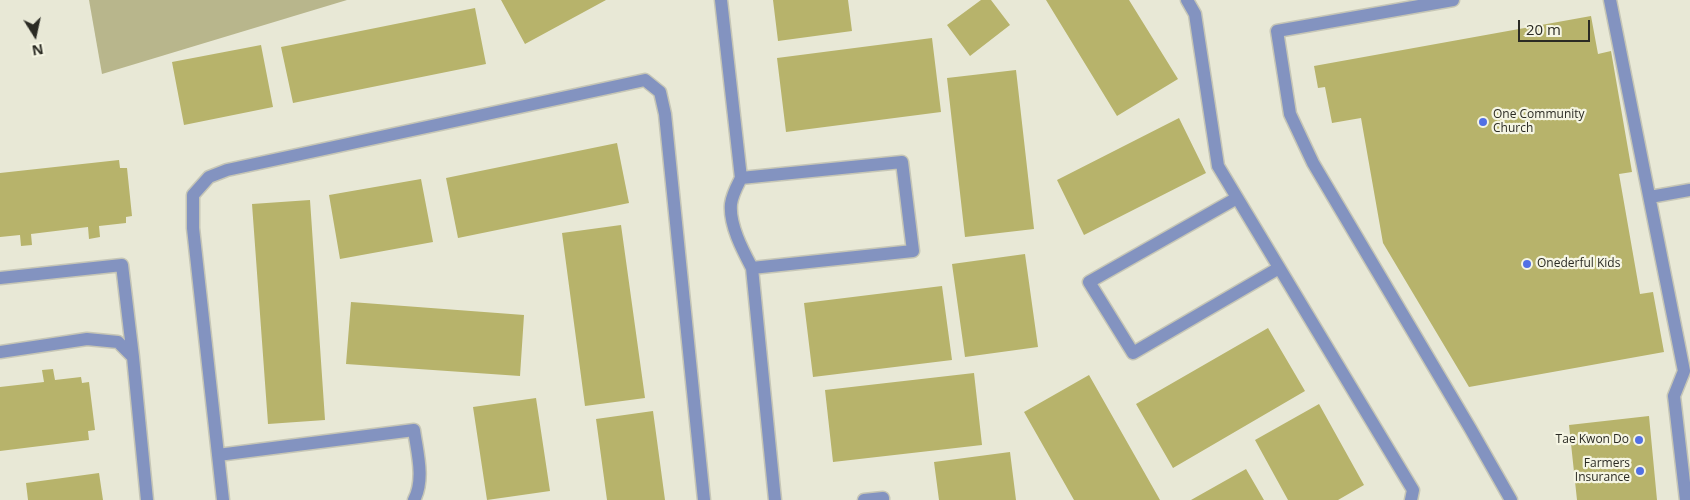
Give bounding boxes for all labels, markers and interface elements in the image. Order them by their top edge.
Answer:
north arrow [10,10,60,60]
scale bar [1520,10,1592,42]
text: 20 m [1526,19,1561,39]
text: N [30,40,45,61]
place label: One Community Church [1493,108,1585,136]
marker: One Community Church [1477,116,1489,128]
place label: Onederful Kids [1537,257,1620,271]
marker: Onederful Kids [1521,258,1533,270]
place label: Tae Kwon Do [1556,433,1629,447]
marker: Tae Kwon Do [1633,434,1645,446]
place label: Farmers Insurance [1575,457,1630,485]
marker: Farmers Insurance [1634,465,1646,477]

